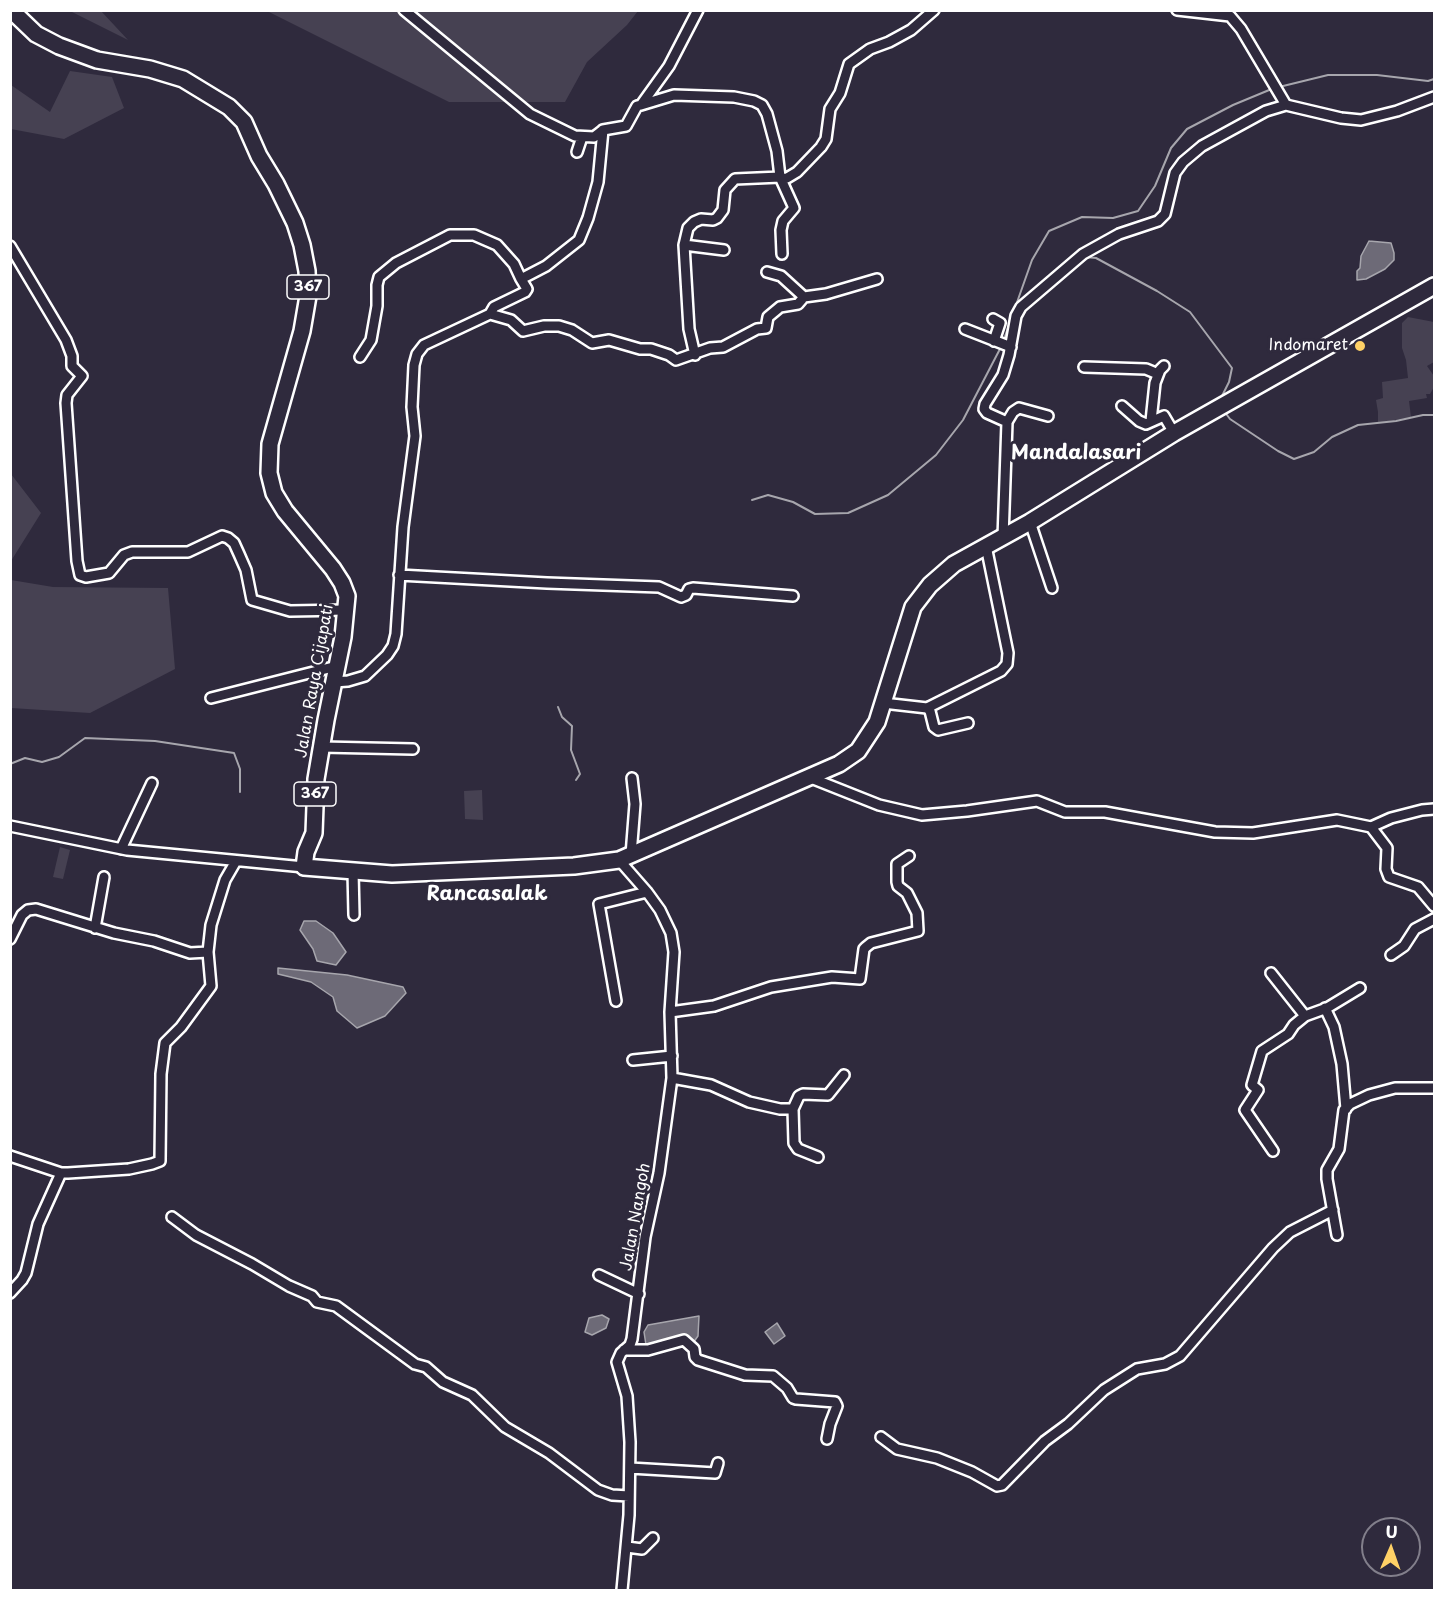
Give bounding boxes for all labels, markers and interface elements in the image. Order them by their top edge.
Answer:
road number: 367 [287,275,329,299]
place label: Indomaret [1268,336,1348,356]
marker: Indomaret [1353,339,1367,353]
district label: Mandalasari [1011,441,1141,465]
street label: Jalan Raya Cijapati [292,603,338,759]
road number: 367 [294,782,336,806]
district label: Rancasalak [426,882,548,906]
street label: Jalan Nangoh [617,1162,655,1272]
north arrow [1361,1517,1421,1577]
text: U [1385,1519,1398,1543]

